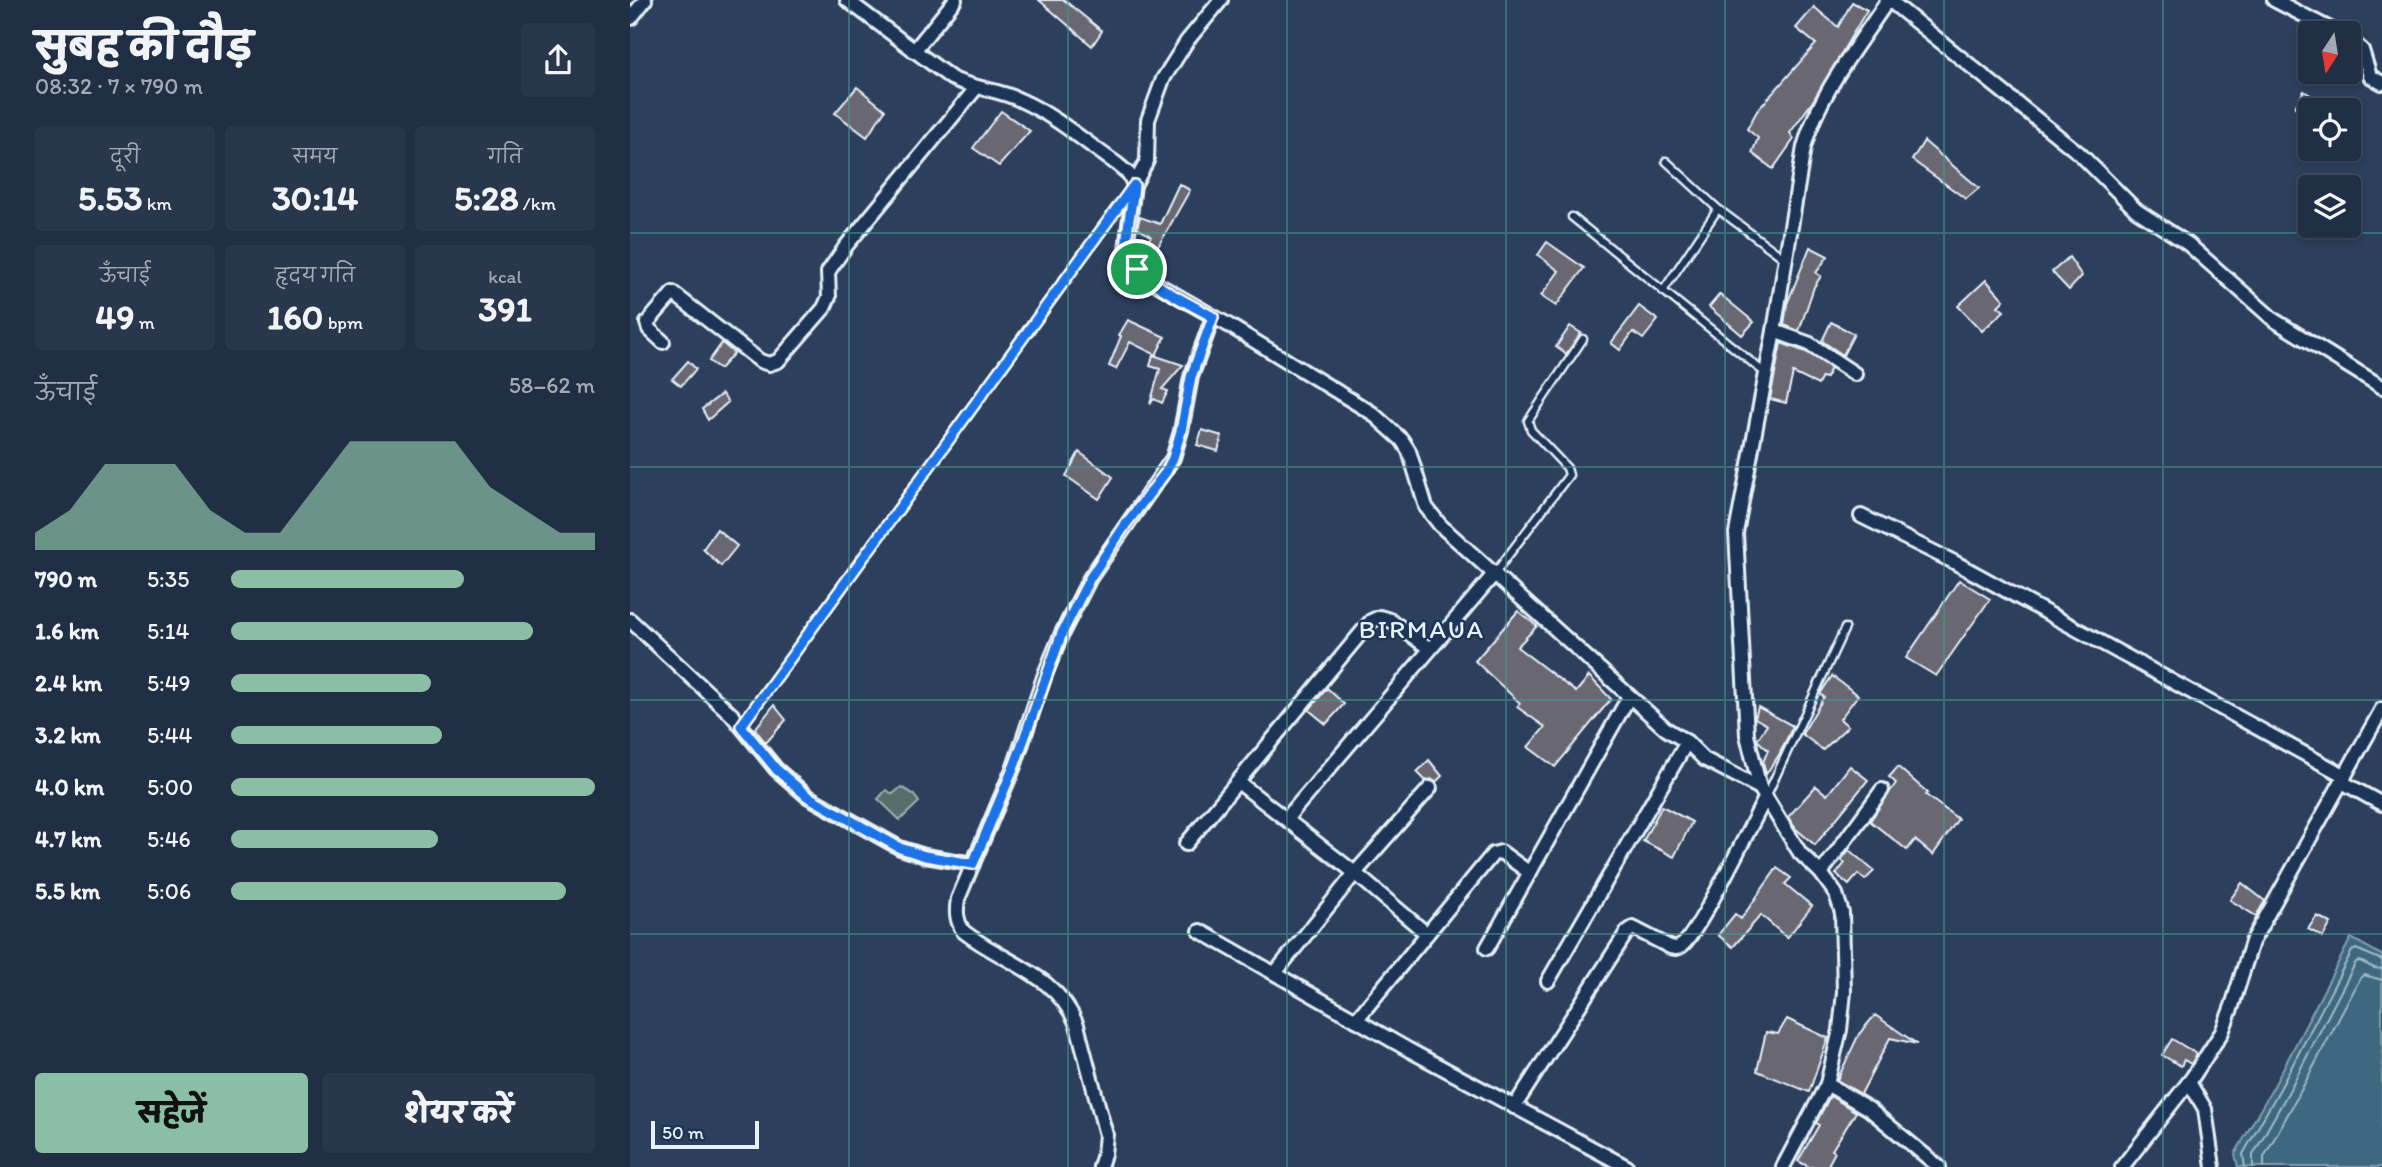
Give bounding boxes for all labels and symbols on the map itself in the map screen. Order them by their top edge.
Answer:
north arrow [2298,21,2361,84]
pin [1107,239,1167,299]
district label: BIRMAUA [1359,613,1485,645]
scale bar [651,1118,760,1150]

